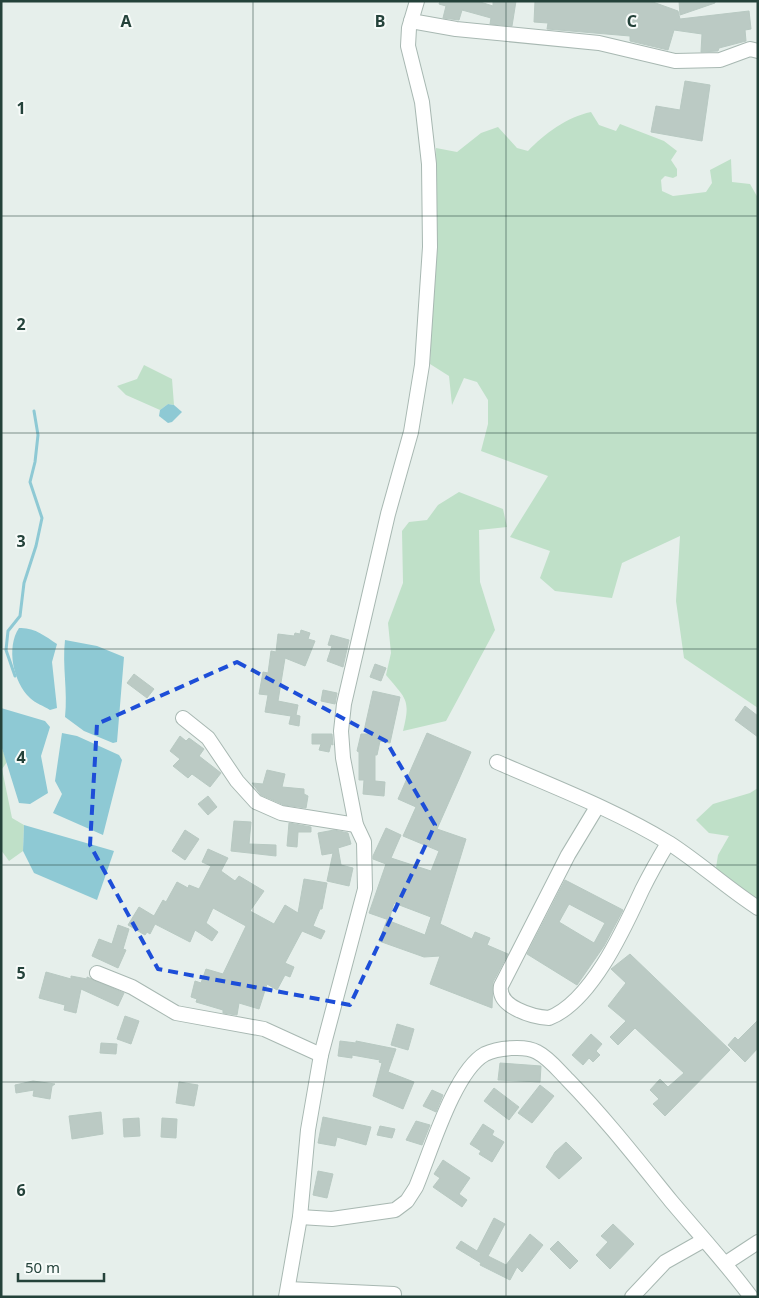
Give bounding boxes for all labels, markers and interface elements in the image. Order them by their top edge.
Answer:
text: A [120,10,132,32]
text: B [375,10,385,32]
text: C [627,10,637,32]
text: 1 [16,97,26,119]
text: 2 [16,313,26,335]
text: 3 [16,530,26,552]
text: 4 [16,746,26,768]
text: 5 [16,962,26,984]
text: 6 [16,1179,26,1201]
scale bar [18,1250,104,1282]
text: 50 m [25,1257,60,1277]

